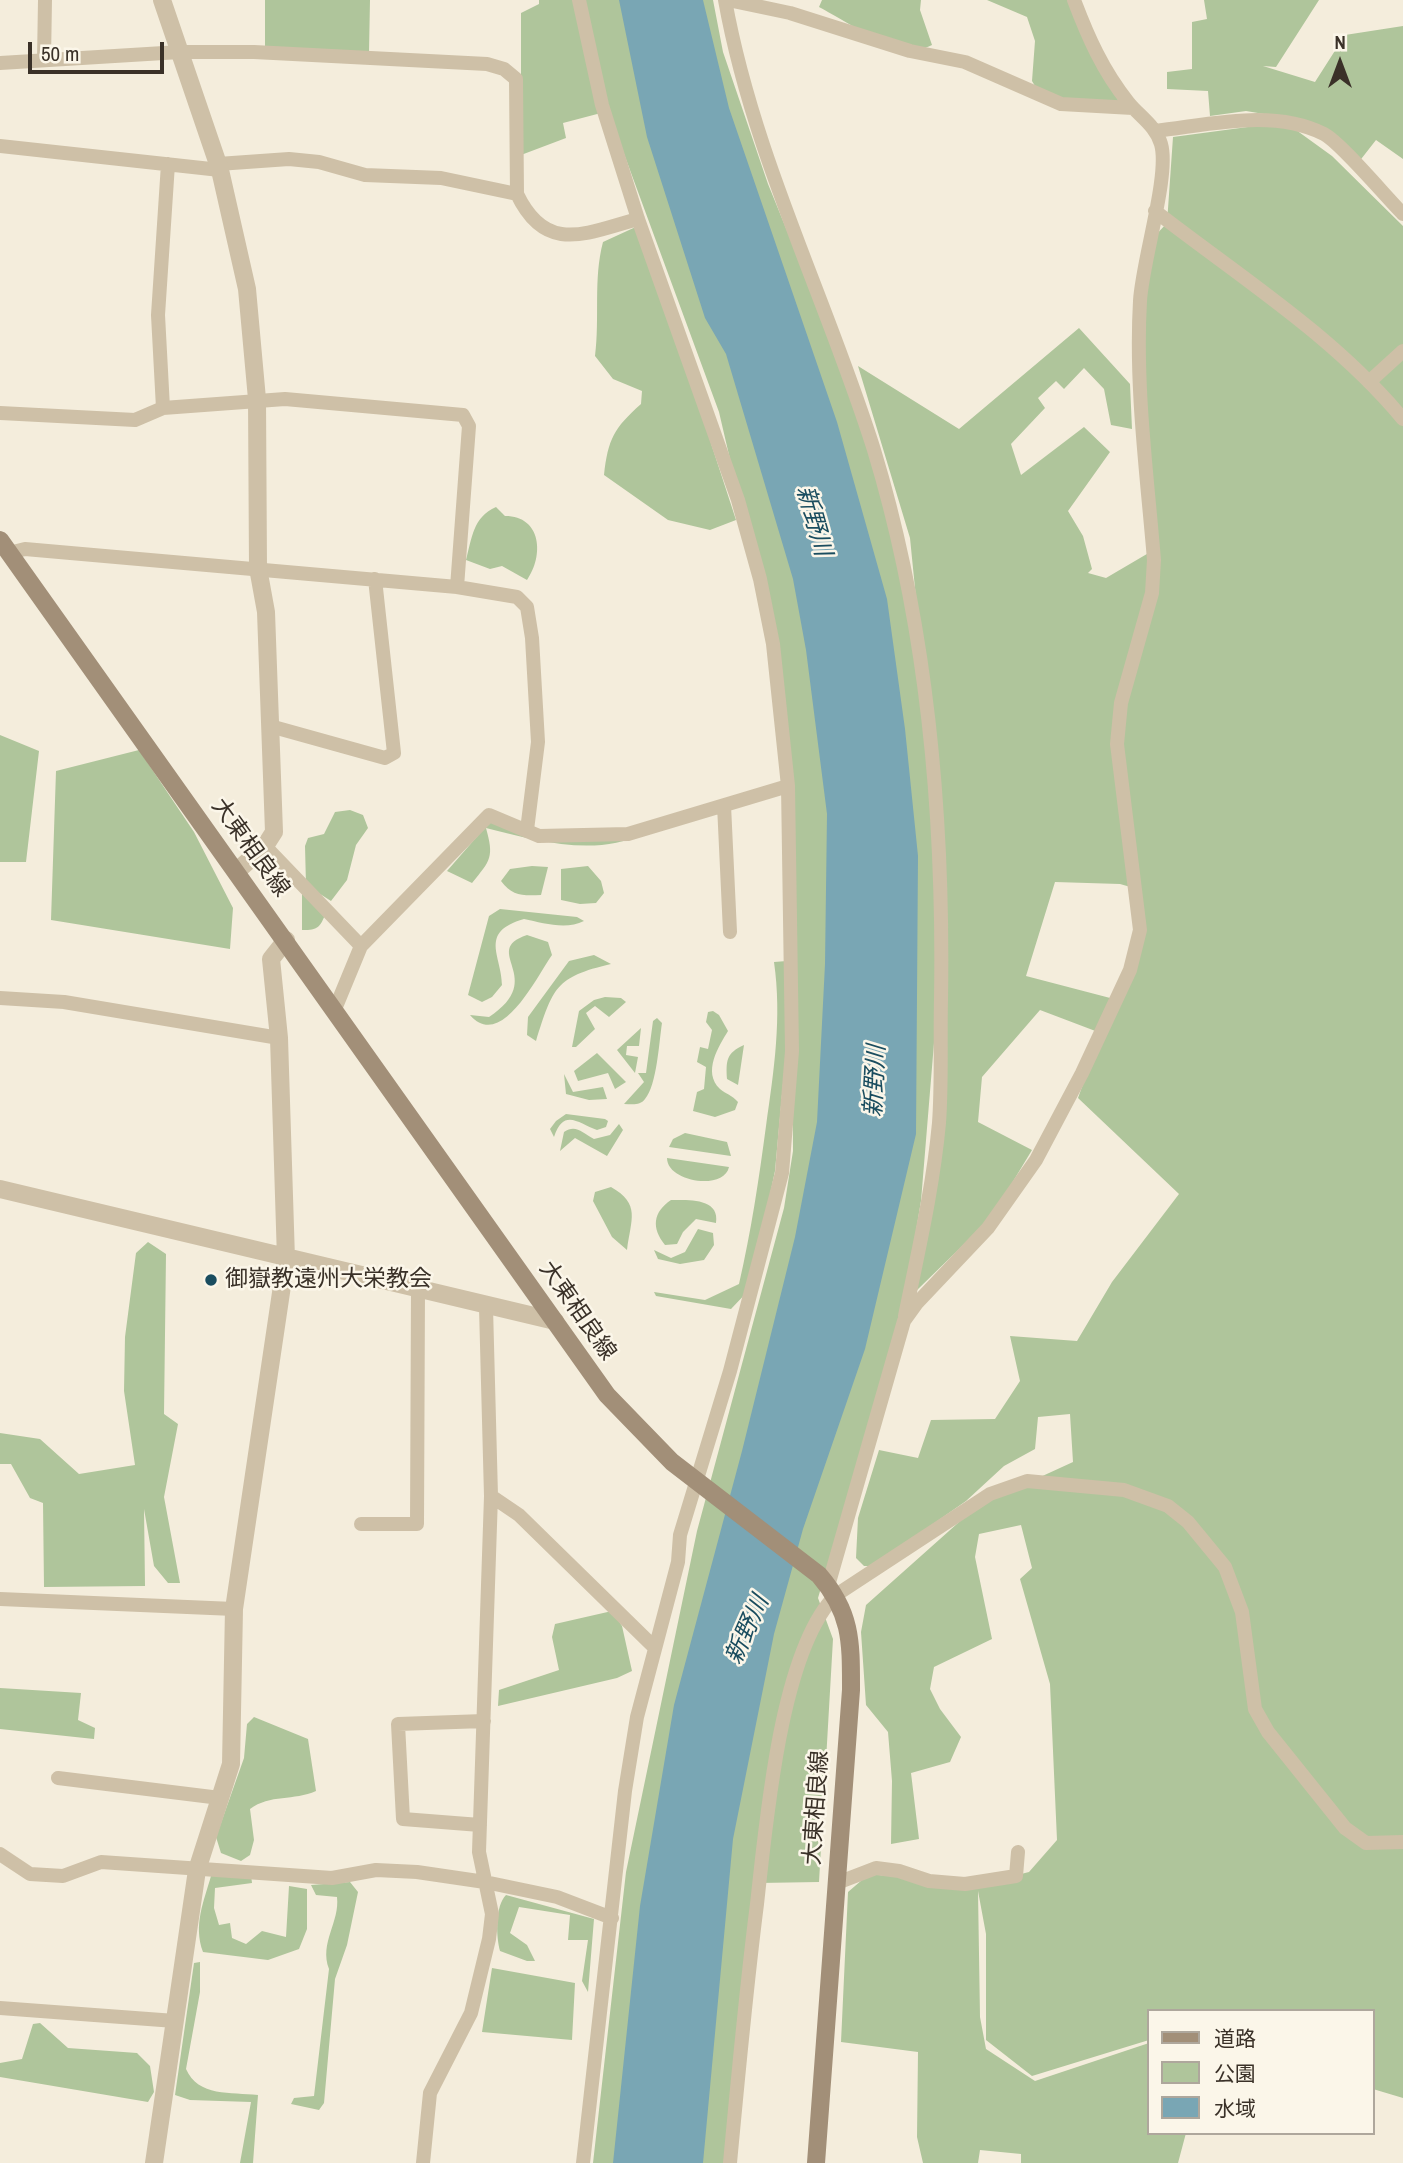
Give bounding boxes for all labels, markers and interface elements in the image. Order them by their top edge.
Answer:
scale bar [32,28,168,72]
north arrow [1305,28,1375,98]
text: N [1334,29,1346,55]
text: 50 m [41,39,79,68]
water label: 新野川 [789,482,837,560]
street label: 大東相良線 [205,793,295,903]
water label: 新野川 [860,1044,892,1118]
street label: 大東相良線 [533,1256,621,1366]
place label: 御嶽教遠州大栄教会 [225,1266,432,1294]
marker: 御嶽教遠州大栄教会 [203,1272,219,1288]
water label: 新野川 [720,1591,776,1669]
street label: 大東相良線 [799,1750,835,1866]
legend [1148,2009,1375,2135]
text: 道路 [1214,2024,1256,2053]
text: 公園 [1214,2059,1256,2088]
text: 水域 [1214,2094,1256,2123]

